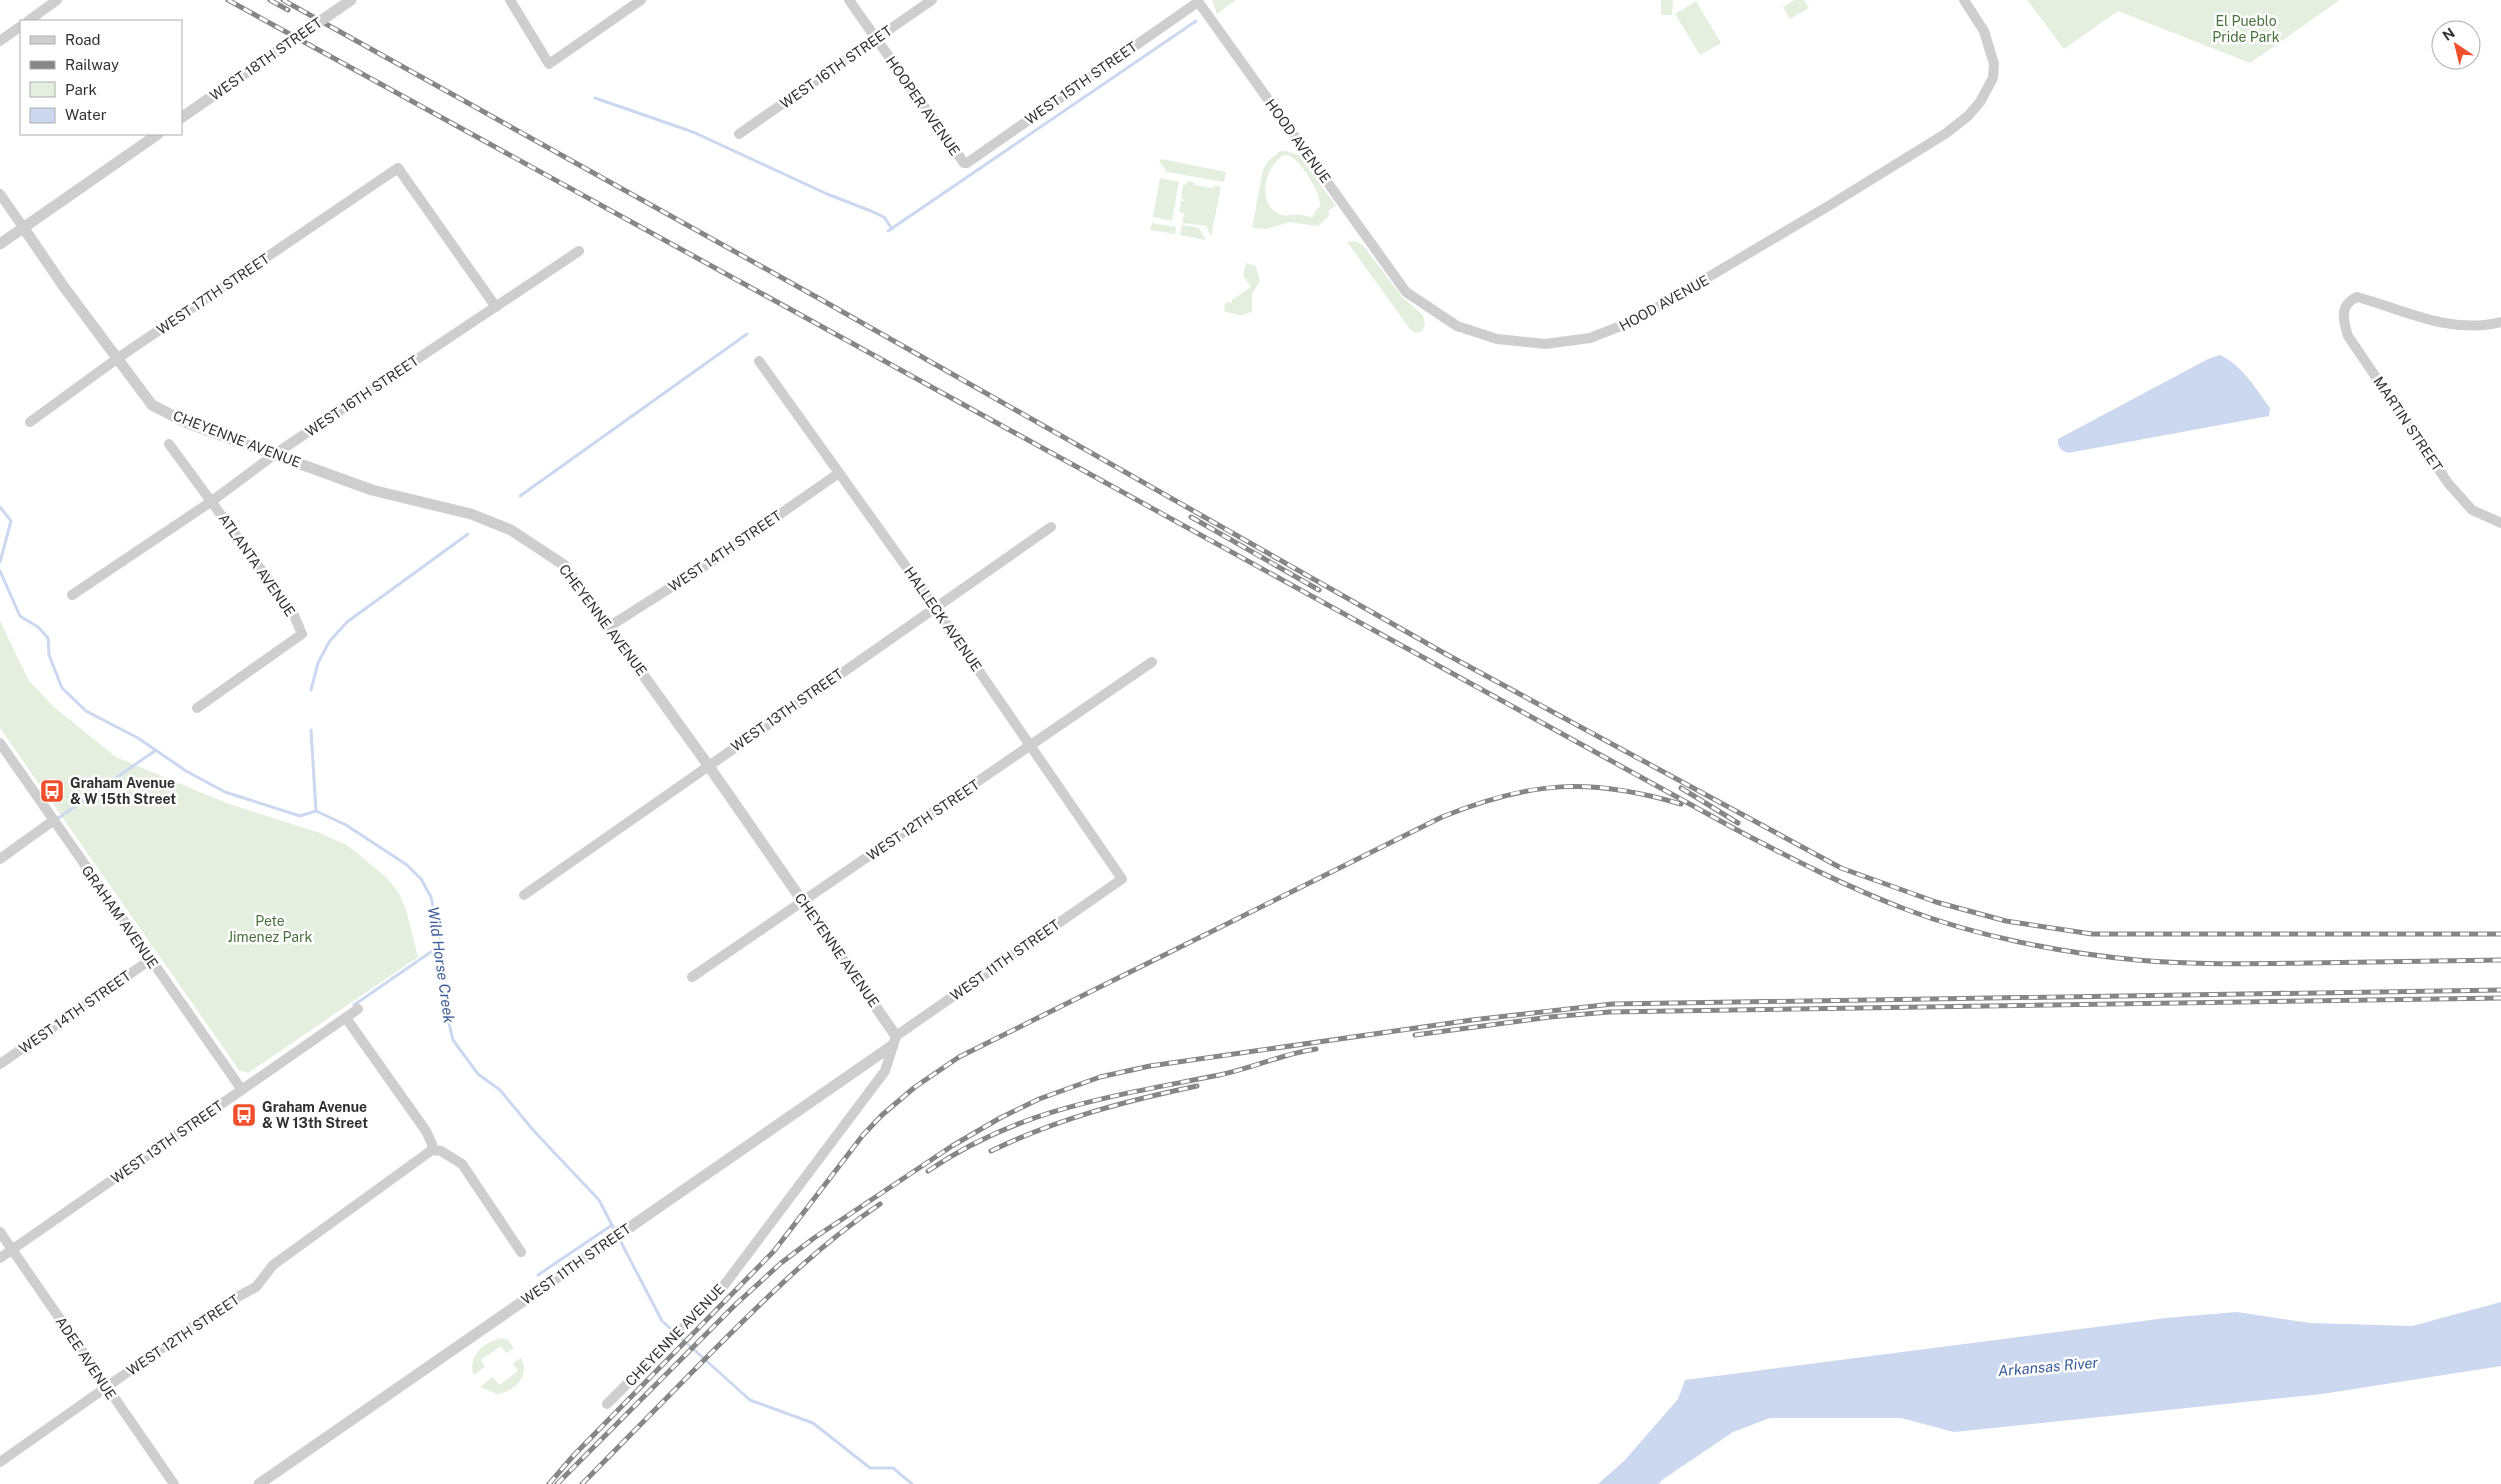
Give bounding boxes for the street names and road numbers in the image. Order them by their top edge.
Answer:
street label: WEST 18TH STREET [207,14,325,104]
street label: WEST 16TH STREET [777,22,895,112]
street label: WEST 15TH STREET [1022,38,1140,128]
street label: HOOPER AVENUE [883,53,963,159]
street label: HOOD AVENUE [1262,96,1334,186]
street label: WEST 17TH STREET [154,250,272,338]
street label: HOOD AVENUE [1616,272,1712,334]
street label: WEST 16TH STREET [302,352,422,440]
street label: MARTIN STREET [2370,374,2446,474]
street label: CHEYENNE AVENUE [171,407,303,471]
street label: WEST 14TH STREET [666,507,784,595]
street label: ATLANTA AVENUE [216,511,298,619]
street label: CHEYENNE AVENUE [556,561,650,679]
street label: HALLECK AVENUE [901,564,985,674]
street label: WEST 13TH STREET [728,665,846,755]
street label: WEST 12TH STREET [864,776,982,864]
street label: GRAHAM AVENUE [79,863,161,971]
street label: CHEYENNE AVENUE [792,890,882,1010]
street label: WEST 11TH STREET [947,916,1063,1004]
street label: WEST 14TH STREET [16,967,134,1057]
street label: WEST 13TH STREET [108,1097,226,1187]
street label: WEST 11TH STREET [518,1220,634,1308]
street label: CHEYENNE AVENUE [622,1281,728,1389]
street label: WEST 12TH STREET [124,1291,242,1379]
street label: ADEE AVENUE [53,1314,119,1402]

